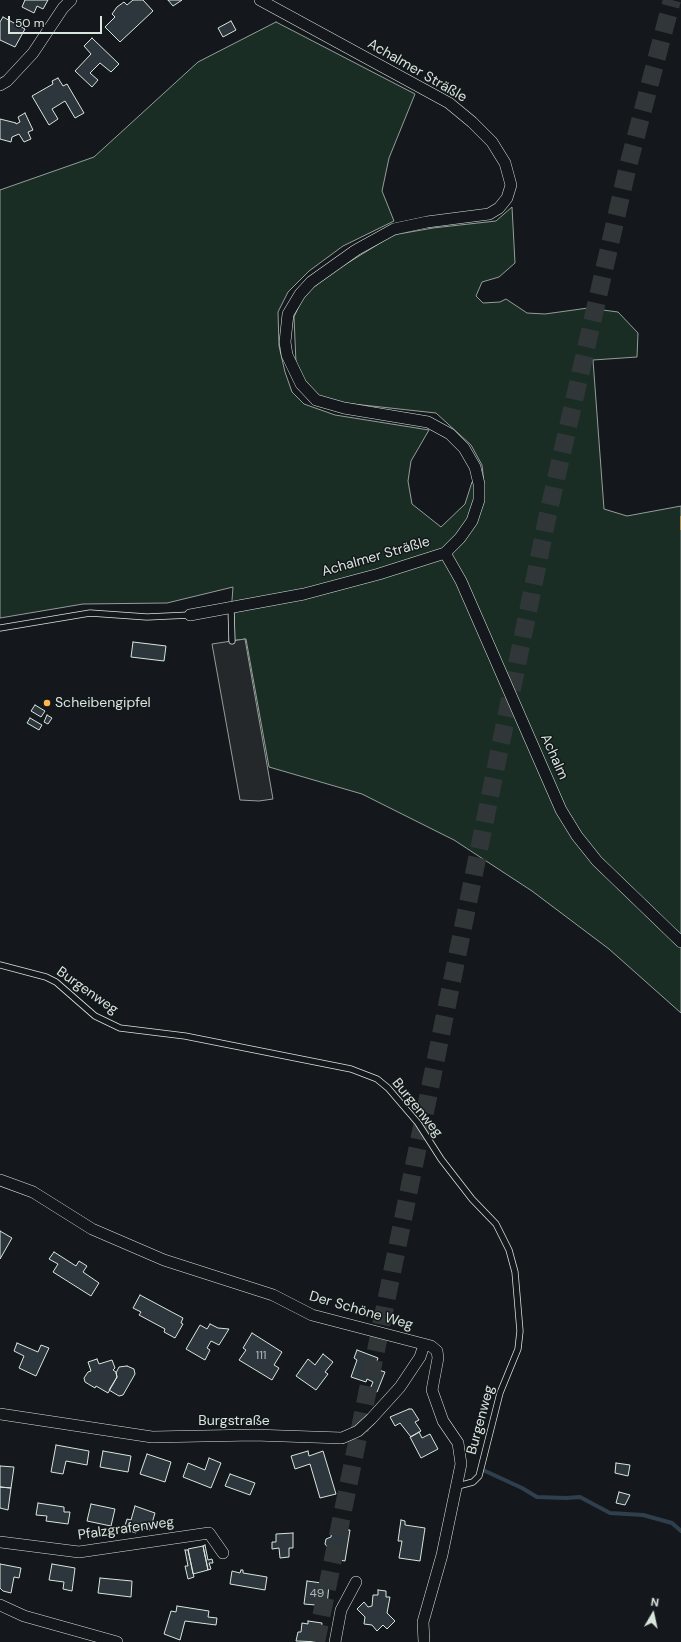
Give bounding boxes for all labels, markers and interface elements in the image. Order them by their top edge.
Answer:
scale bar [10,8,104,34]
text: 50 m [15,15,44,31]
street label: Achalmer Sträßle [364,36,470,106]
street label: Achalmer Sträßle [320,534,432,580]
place label: Scheibengipfel [55,695,151,711]
marker: Scheibengipfel [42,698,52,708]
street label: Achalm [537,732,571,782]
street label: Burgenweg [53,964,121,1018]
street label: Burgenweg [388,1075,446,1141]
street label: Der Schöne Weg [307,1288,415,1334]
house number: 111 [255,1349,267,1363]
street label: Burgenweg [464,1383,498,1457]
street label: Burgstraße [198,1413,270,1429]
street label: Pfalzgrafenweg [77,1514,175,1544]
house number: 49 [310,1587,324,1601]
north arrow [633,1594,673,1634]
text: N [650,1595,660,1610]

